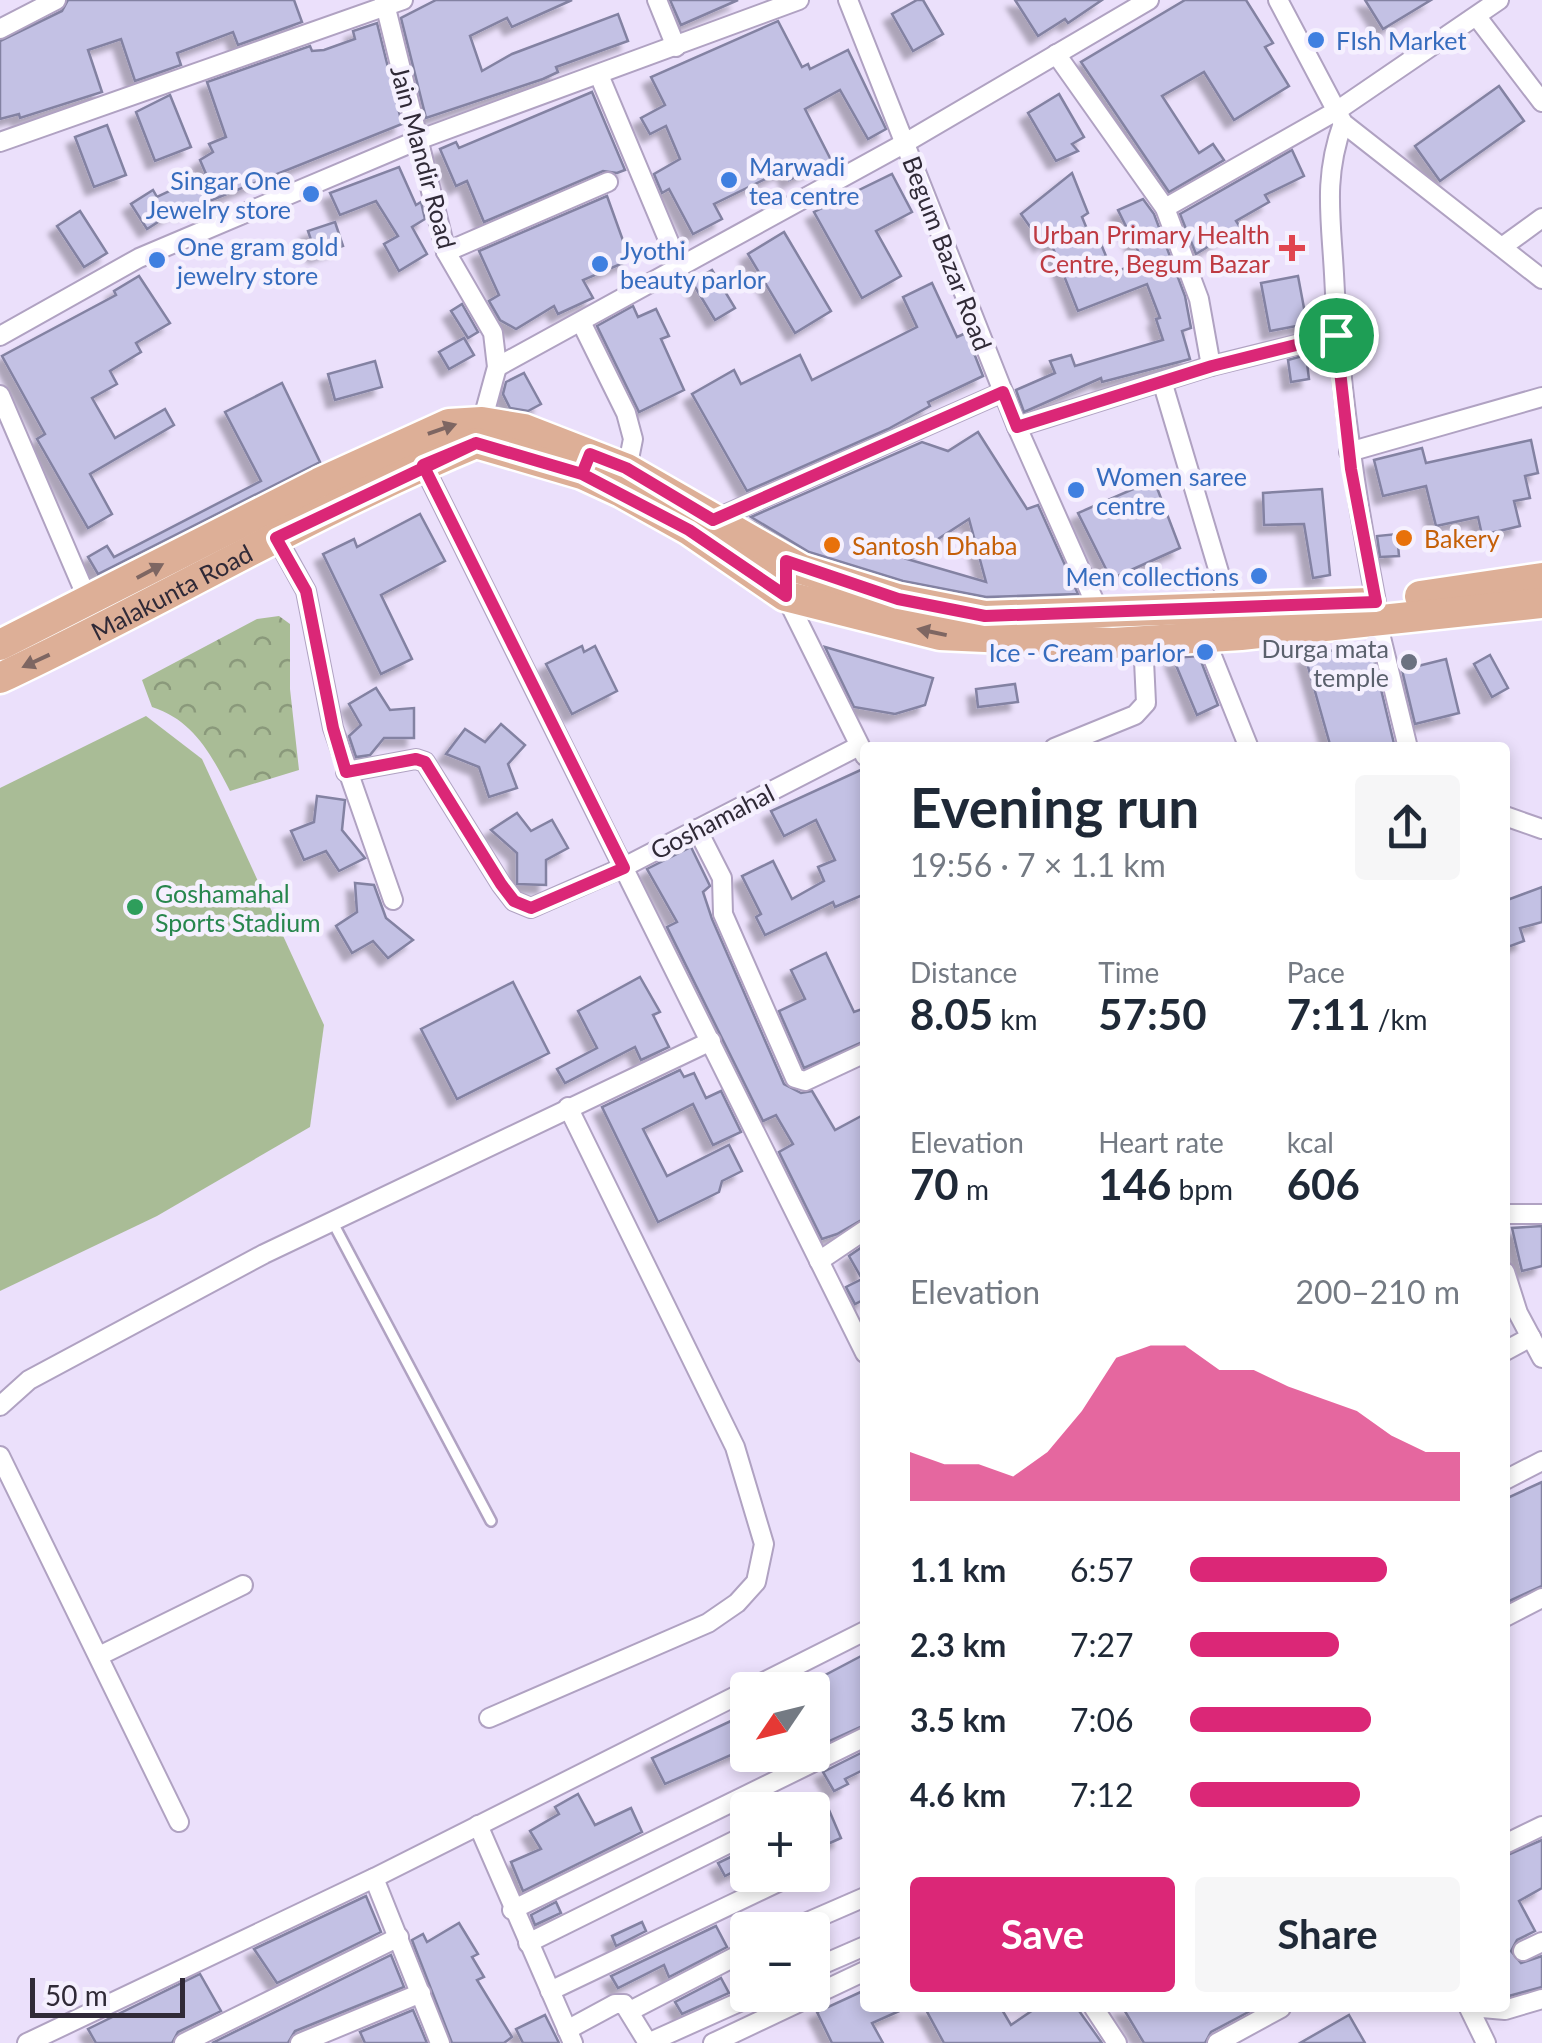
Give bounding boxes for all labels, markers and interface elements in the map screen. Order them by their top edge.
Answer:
place label: FIsh Market [1336,25,1466,55]
marker: FIsh Market [1305,29,1327,51]
street label: Jain Mandir Road [385,62,463,252]
place label: Marwadi tea centre [749,151,859,210]
street label: Begum Bazar Road [897,152,999,354]
place label: Singar One Jewelry store [146,165,291,224]
marker: Marwadi tea centre [718,169,740,191]
marker: Singar One Jewelry store [300,183,322,205]
place label: Urban Primary Health Centre, Begum Bazar [1032,219,1270,278]
place label: One gram gold jewelry store [176,231,338,290]
place label: Jyothi beauty parlor [620,235,766,294]
marker: Urban Primary Health Centre, Begum Bazar [1279,235,1305,261]
marker: One gram gold jewelry store [146,249,168,271]
marker: Jyothi beauty parlor [589,253,611,275]
pin [1294,293,1379,378]
icon: arrive [1309,308,1364,363]
one-way arrow [427,421,457,436]
place label: Women saree centre [1096,461,1247,520]
marker: Women saree centre [1065,479,1087,501]
place label: Bakery [1424,523,1500,553]
marker: Bakery [1393,527,1415,549]
place label: Santosh Dhaba [852,530,1017,560]
marker: Santosh Dhaba [821,534,843,556]
street label: Malakunta Road [86,537,257,646]
place label: Men collections [1065,561,1239,591]
one-way arrow [136,563,165,580]
marker: Men collections [1248,565,1270,587]
one-way arrow [916,624,947,640]
place label: Durga mata temple [1261,633,1389,692]
place label: Ice - Cream parlor [989,637,1185,667]
marker: Ice - Cream parlor [1194,641,1216,663]
marker: Durga mata temple [1398,651,1420,673]
one-way arrow [21,653,50,670]
text: Evening run [910,774,1199,840]
button: share [1355,775,1460,880]
street label: Goshamahal [645,777,779,865]
text: 19:56 · 7 × 1.1 km [910,845,1166,884]
place label: Goshamahal Sports Stadium [155,878,321,937]
marker: Goshamahal Sports Stadium [124,896,146,918]
text: Distance [910,955,1017,989]
text: Time [1098,955,1159,989]
text: Pace [1287,955,1345,989]
text: 8.05 [910,989,993,1039]
text: 57:50 [1098,989,1207,1039]
text: 7:11 [1287,989,1371,1039]
text: km [993,1002,1037,1036]
text: /km [1371,1002,1428,1036]
text: Elevation [910,1125,1024,1159]
text: Heart rate [1098,1125,1224,1159]
text: kcal [1287,1125,1334,1159]
text: 70 [910,1159,959,1209]
text: 146 [1098,1159,1171,1209]
text: 606 [1287,1159,1360,1209]
text: m [959,1172,989,1206]
text: bpm [1171,1172,1233,1206]
text: Elevation [910,1272,1040,1311]
text: 200–210 m [1296,1272,1460,1311]
text: 1.1 km [910,1550,1006,1589]
text: 6:57 [1070,1550,1134,1589]
text: 2.3 km [910,1625,1006,1664]
text: 7:27 [1070,1625,1134,1664]
north arrow [730,1672,830,1772]
map controls [730,1672,830,2012]
text: 3.5 km [910,1700,1006,1739]
text: 7:06 [1070,1700,1134,1739]
text: 4.6 km [910,1775,1006,1814]
text: 7:12 [1070,1775,1134,1814]
button: + [730,1792,830,1892]
button: Save [910,1877,1175,1992]
button: Share [1195,1877,1460,1992]
button: − [730,1912,830,2012]
scale bar [30,1973,185,2018]
text: 50 m [45,1978,108,2012]

